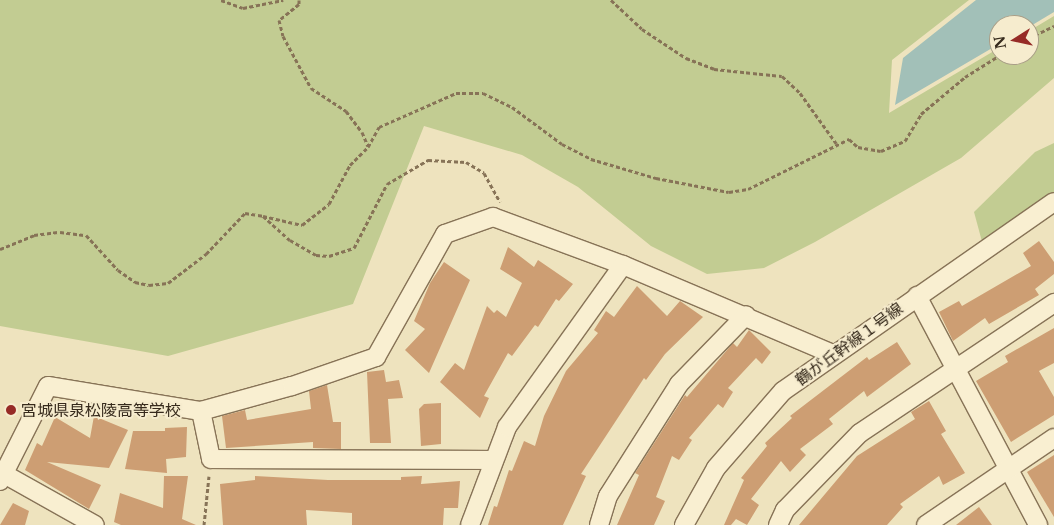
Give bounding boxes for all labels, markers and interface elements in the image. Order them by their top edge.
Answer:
north arrow [989,15,1039,65]
text: N [990,34,1010,50]
street label: 鶴が丘幹線１号線 [792,299,906,389]
place label: 宮城県泉松陵高等学校 [21,400,181,420]
marker: 宮城県泉松陵高等学校 [5,404,17,416]

